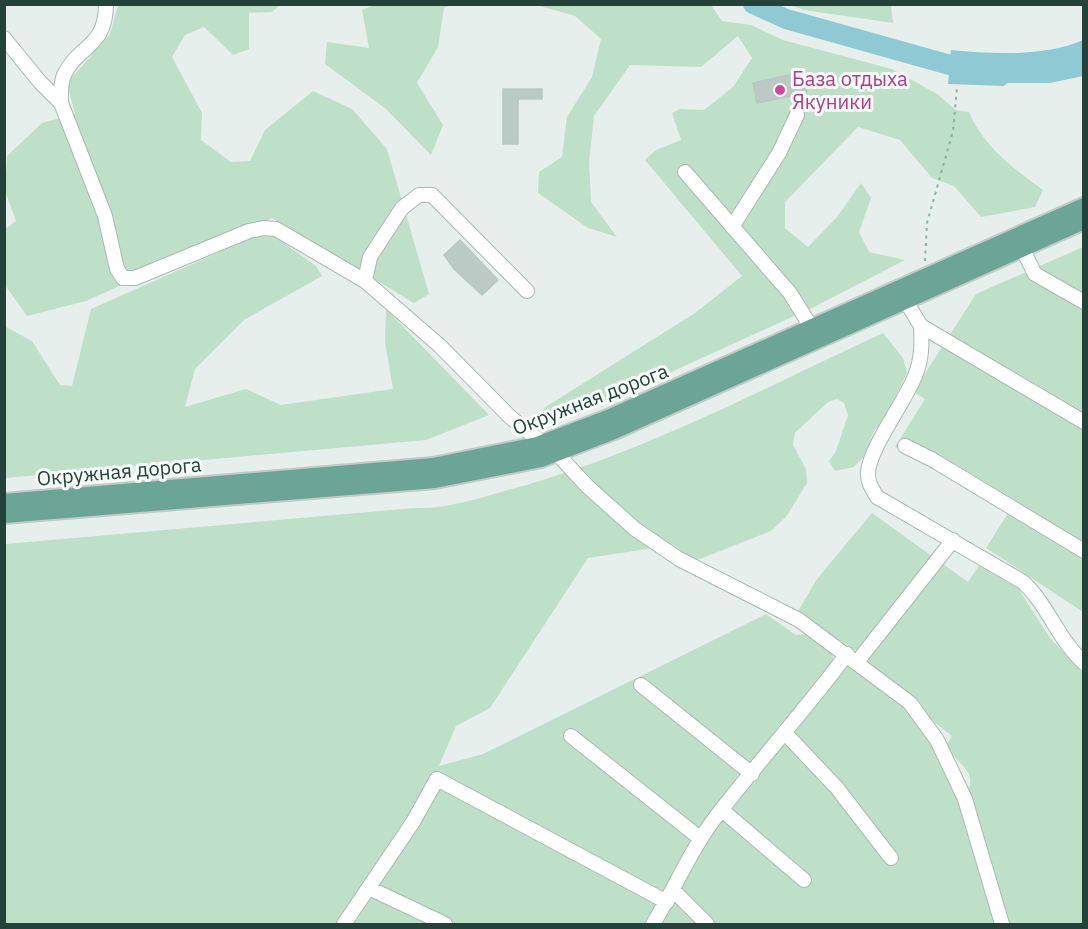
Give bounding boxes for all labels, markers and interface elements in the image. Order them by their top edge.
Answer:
place label: База отдыха Якуники [792,65,908,115]
marker: База отдыха Якуники [773,83,787,97]
street label: Окружная дорога [508,357,672,441]
street label: Окружная дорога [36,450,203,492]

